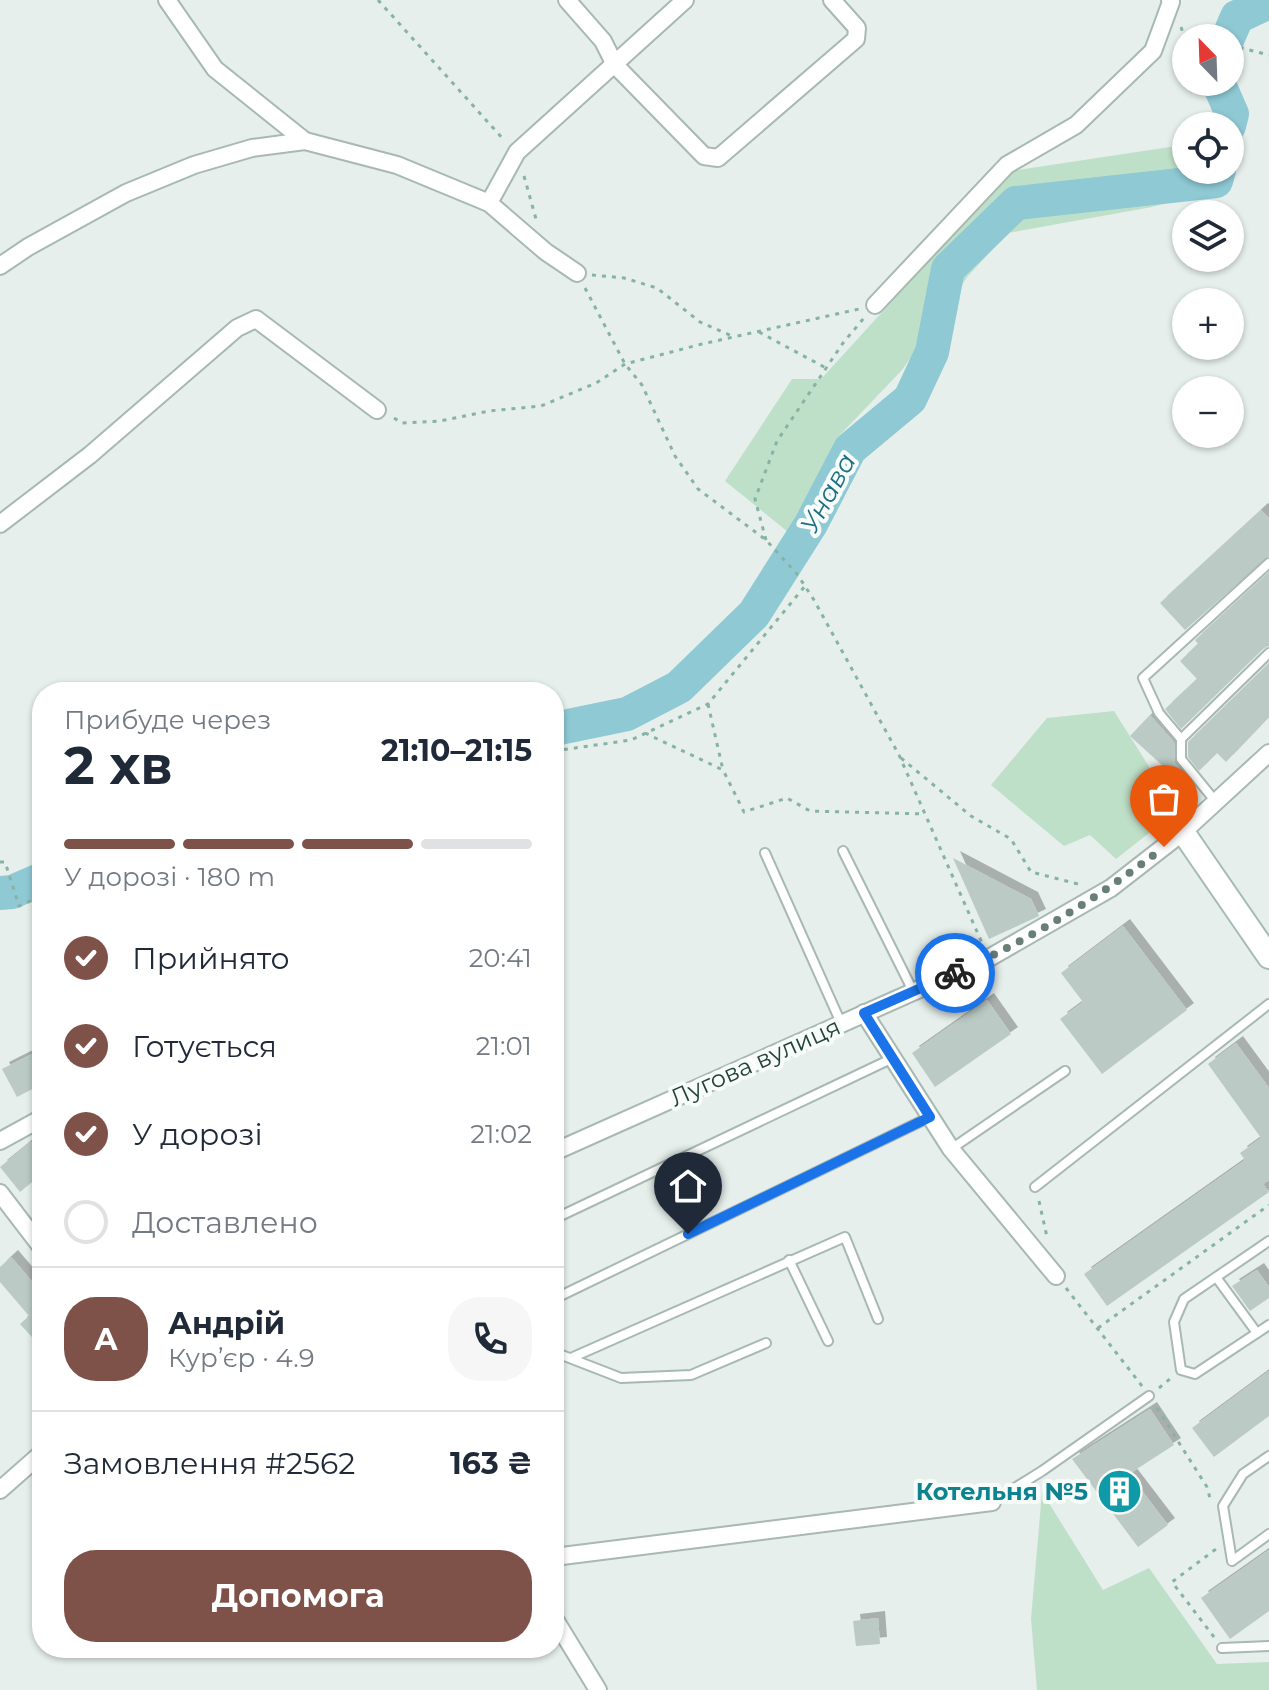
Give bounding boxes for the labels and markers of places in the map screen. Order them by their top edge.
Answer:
pin [1130,765,1198,847]
pin [654,1152,722,1234]
building icon: Котельня №5 [1095,1467,1143,1515]
place label: Котельня №5 [916,1477,1088,1506]

